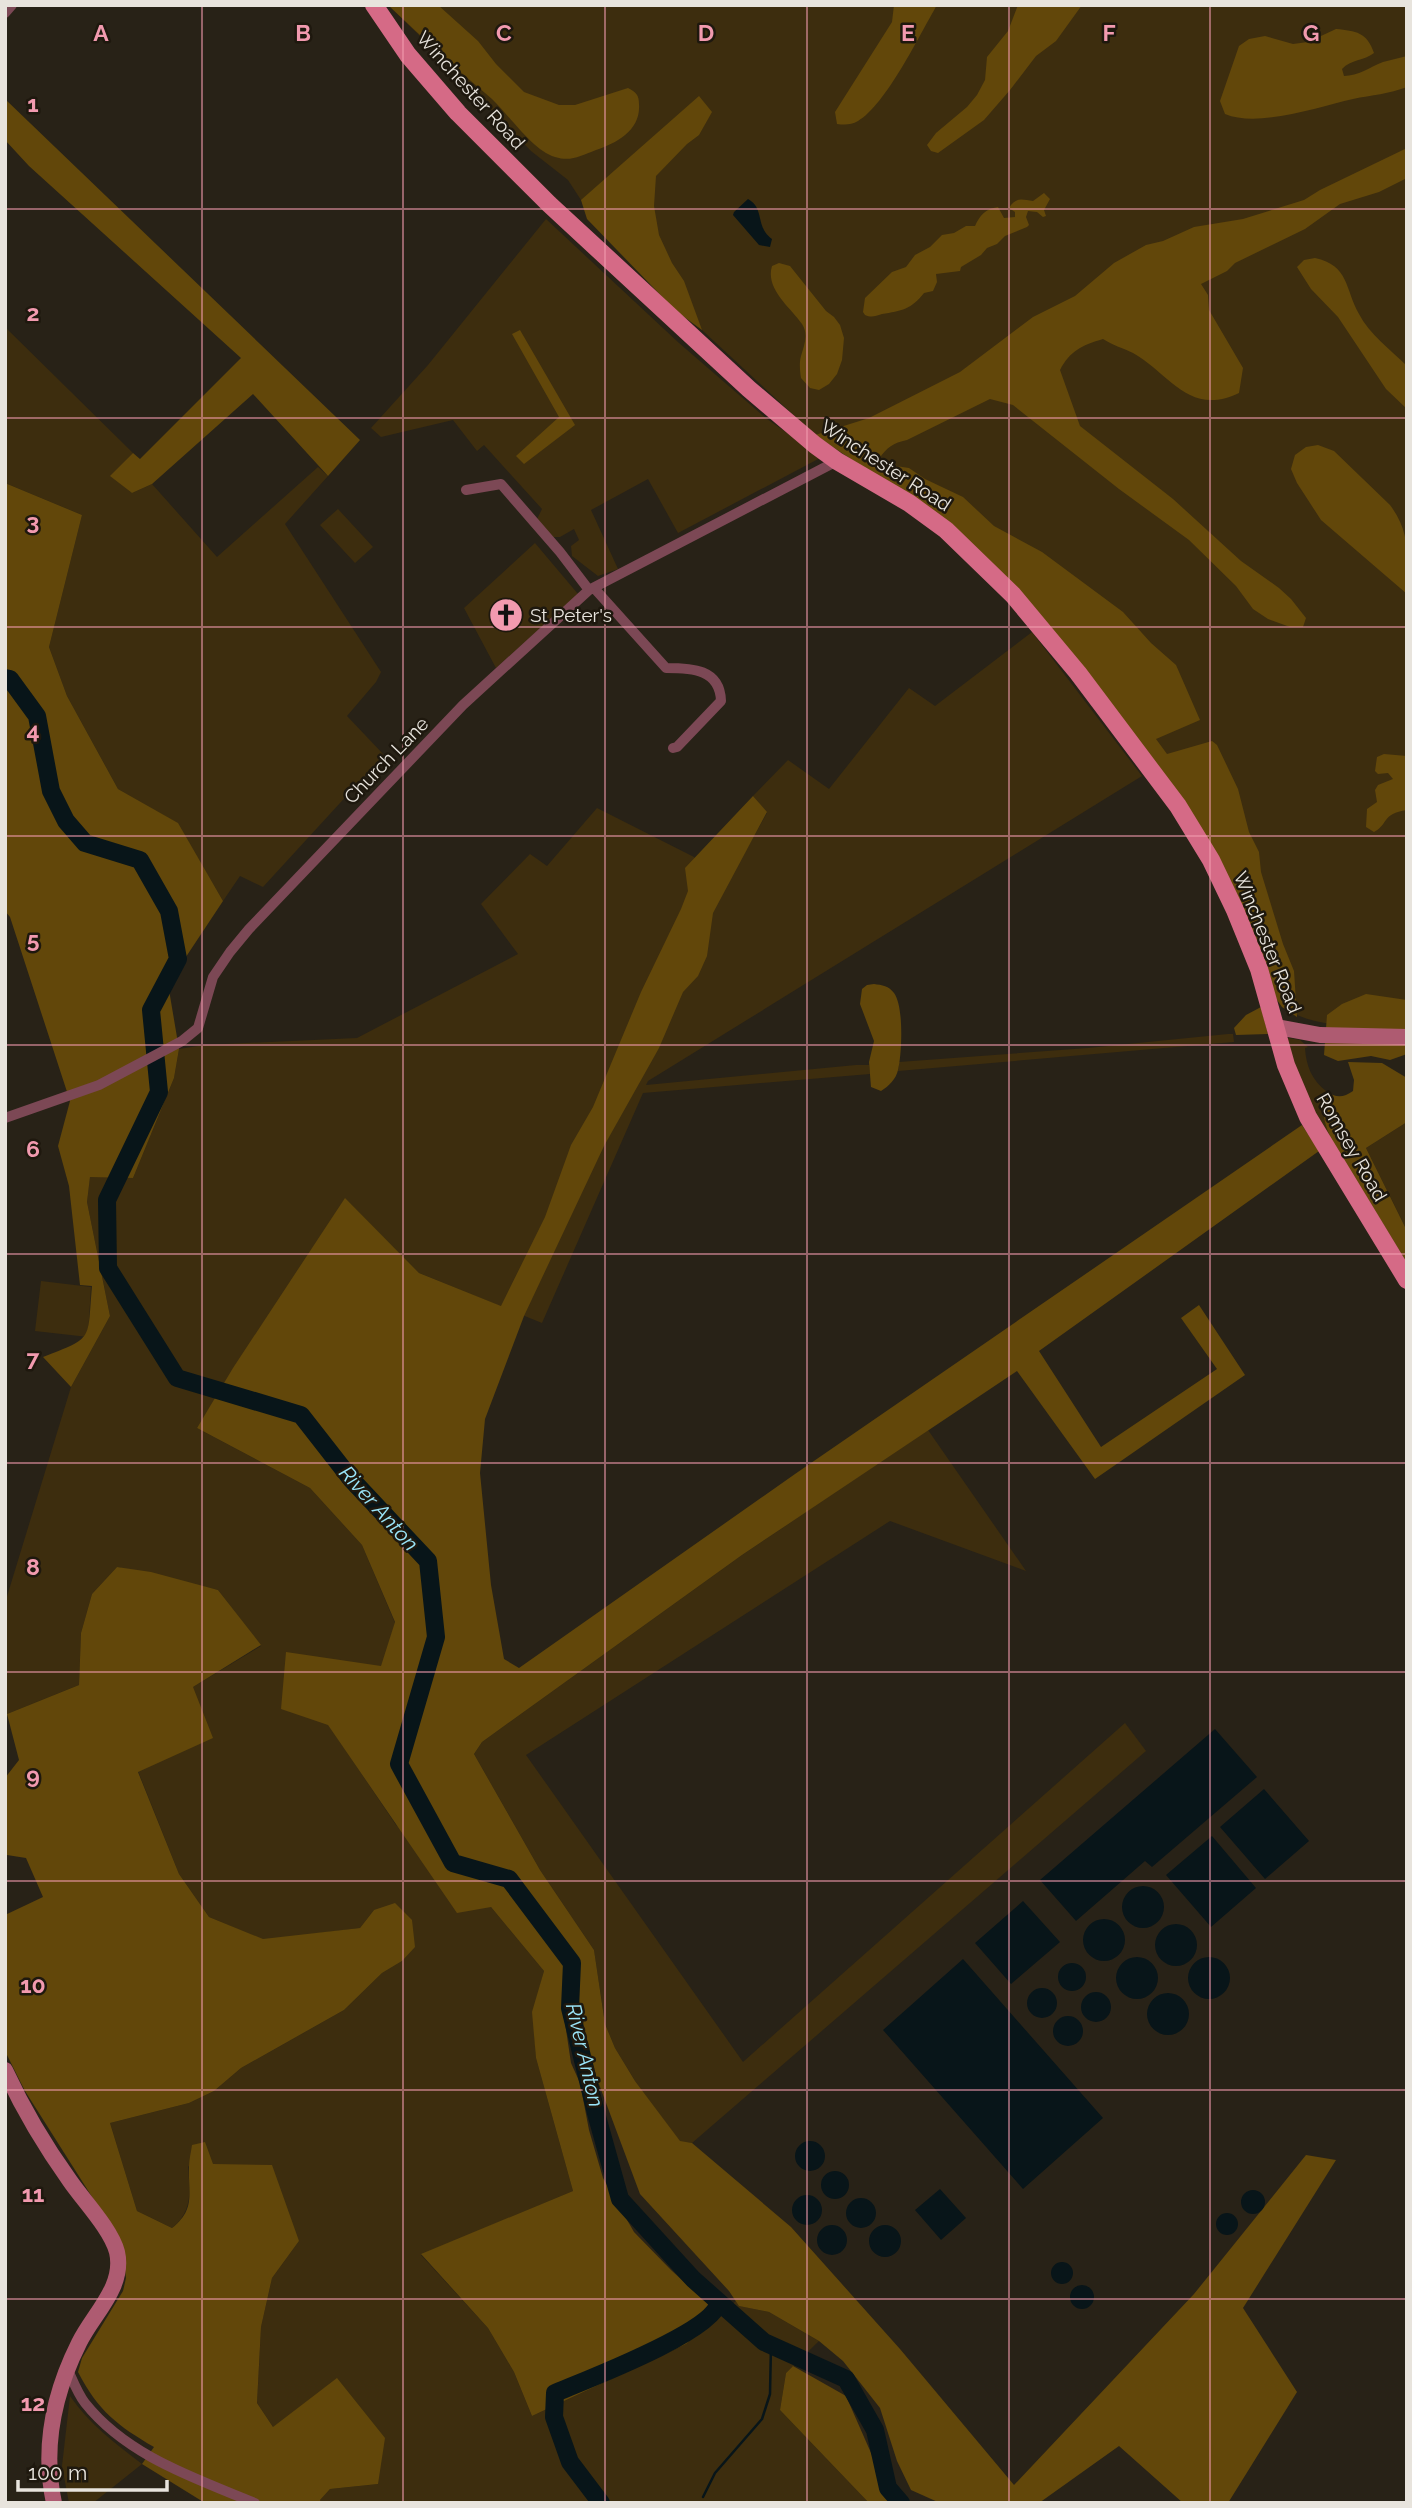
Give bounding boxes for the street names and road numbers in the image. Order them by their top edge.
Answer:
street label: Winchester Road [412,27,530,153]
street label: Winchester Road [817,415,955,515]
street label: Church Lane [339,712,433,808]
street label: Winchester Road [1230,868,1306,1016]
street label: Romsey Road [1312,1089,1392,1205]

